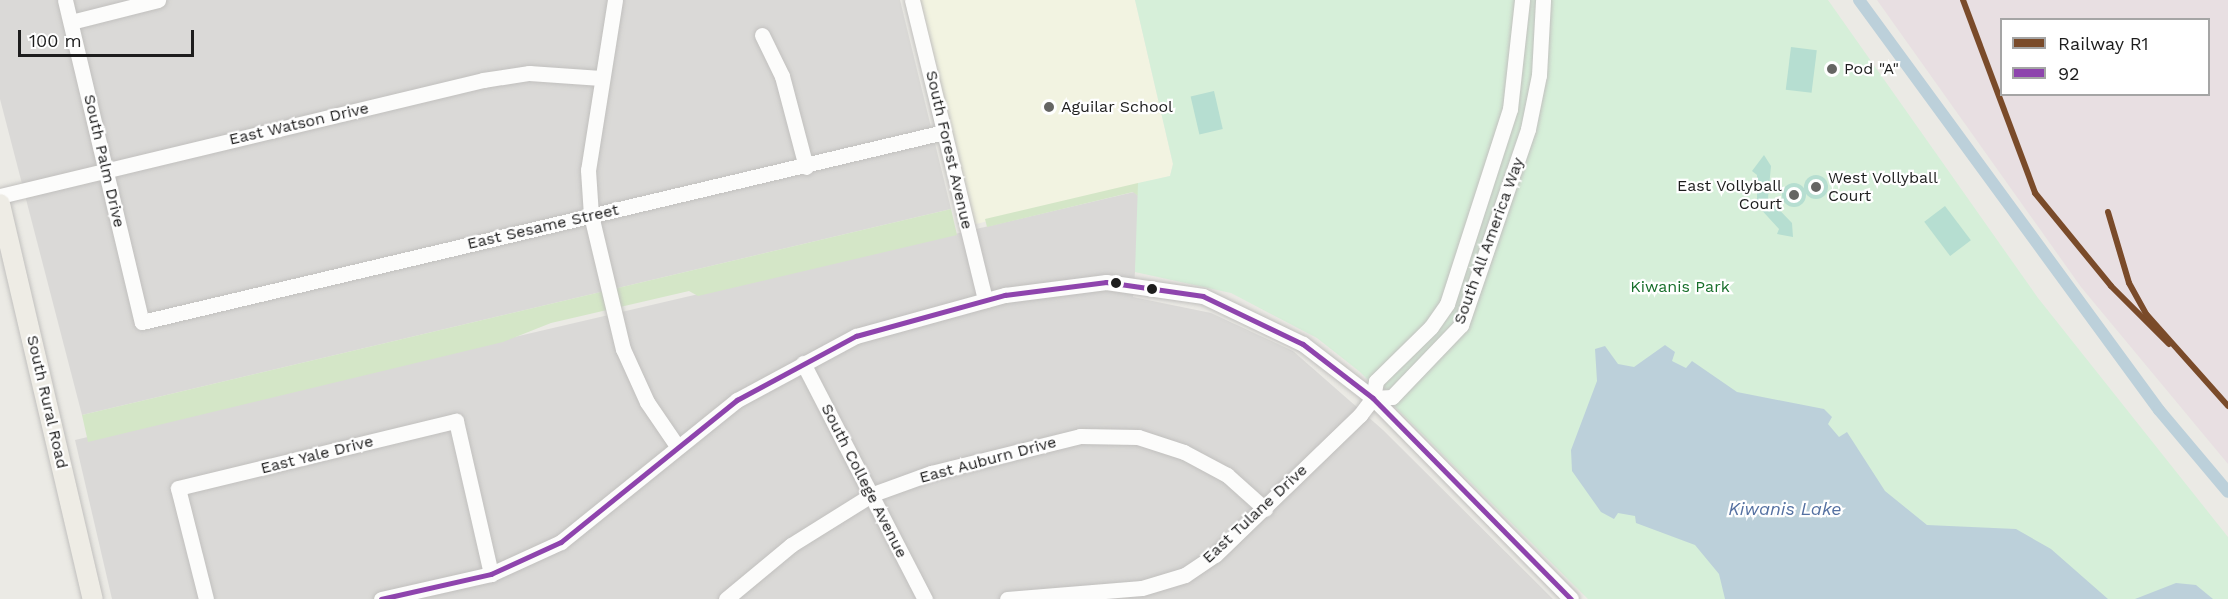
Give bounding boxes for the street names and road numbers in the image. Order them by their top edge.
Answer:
street label: South Forest Avenue [921,68,977,232]
street label: South Palm Drive [79,93,129,229]
street label: East Watson Drive [227,99,371,149]
street label: South All America Way [1449,154,1529,328]
street label: East Sesame Street [465,200,621,254]
street label: South Rural Road [22,333,72,471]
street label: South College Avenue [817,400,911,562]
street label: East Yale Drive [258,432,376,478]
street label: East Auburn Drive [917,432,1059,488]
street label: East Tulane Drive [1198,460,1312,568]

